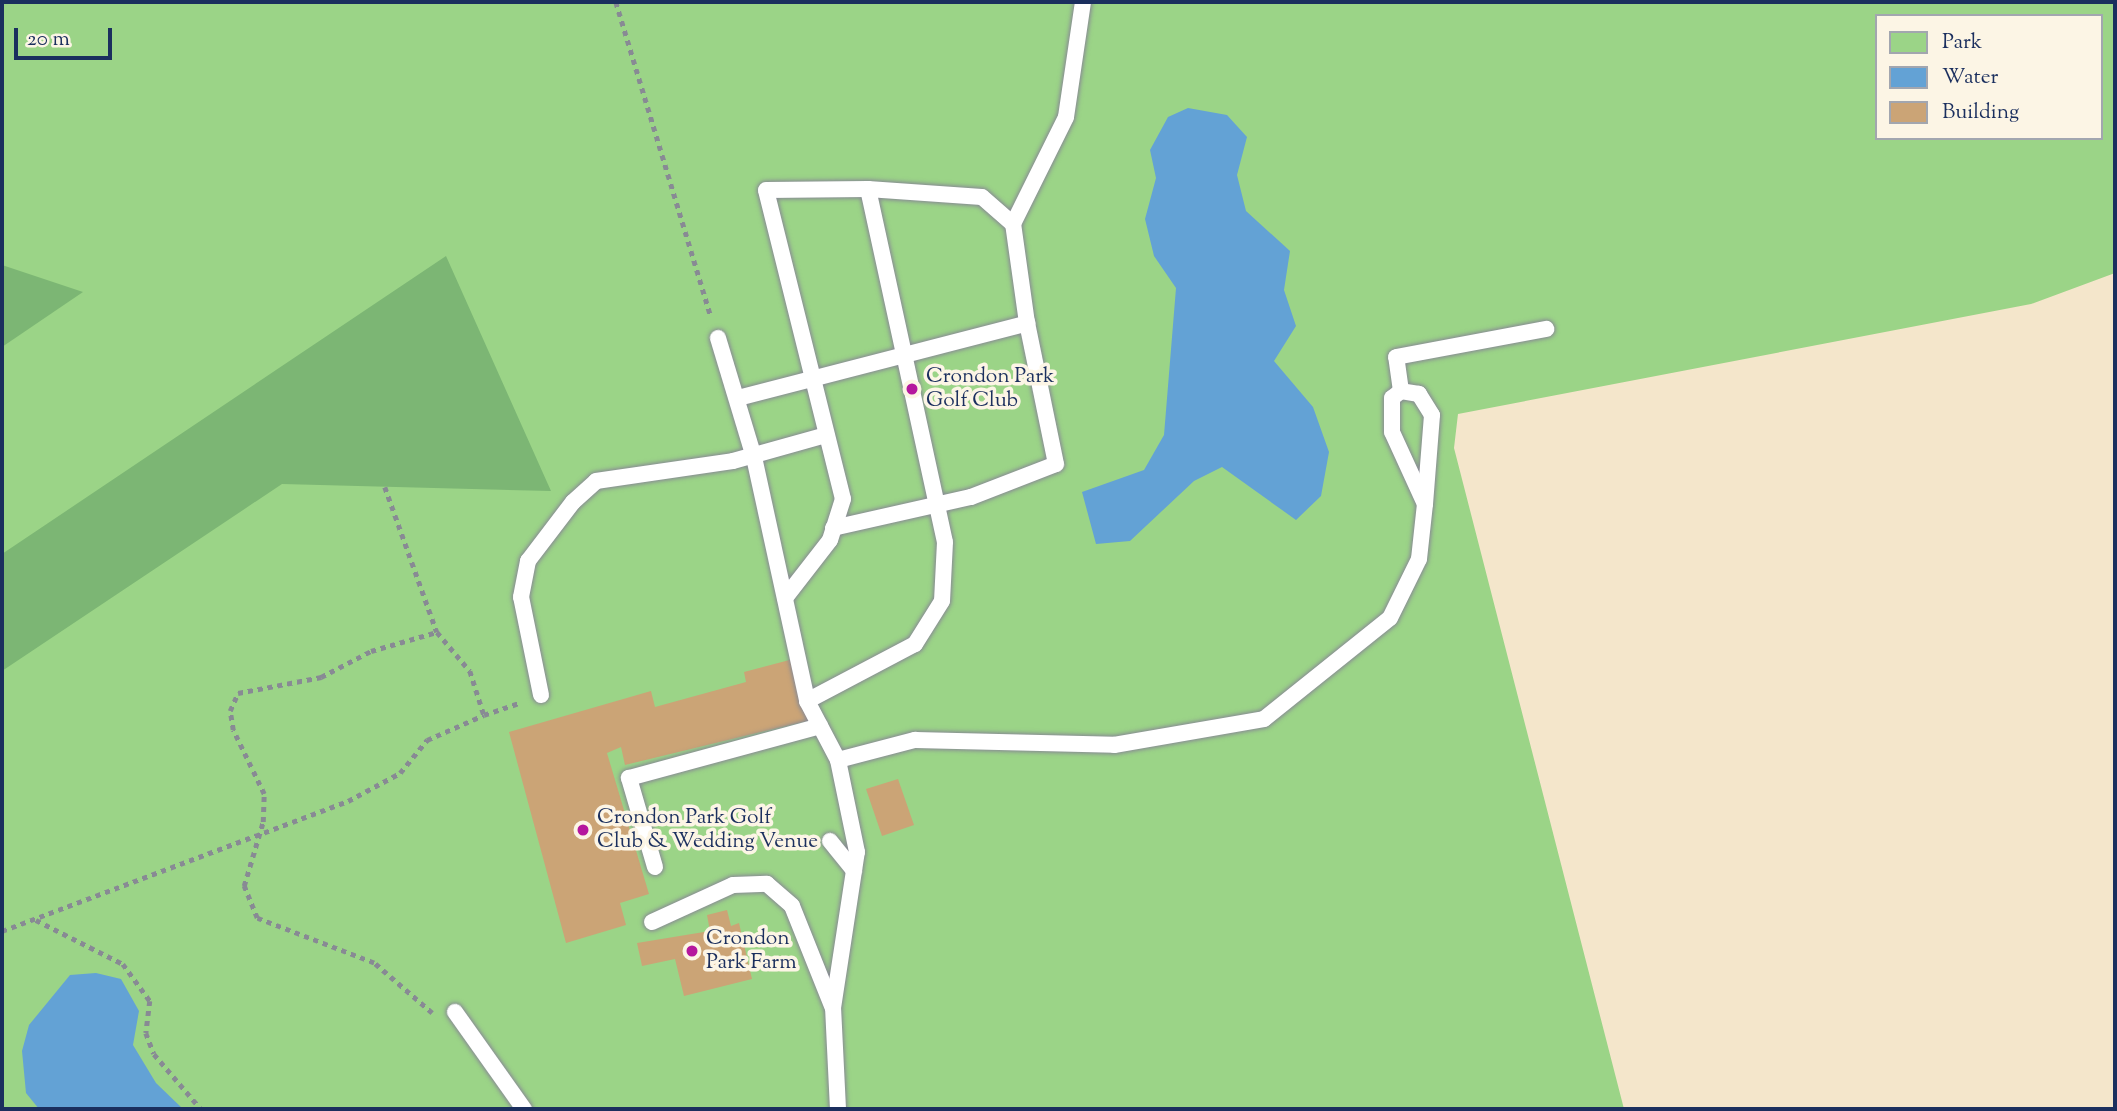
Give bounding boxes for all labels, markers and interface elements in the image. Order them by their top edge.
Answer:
scale bar [18,14,116,58]
legend [1876,14,2103,140]
text: 20 m [27,25,70,55]
text: Park [1942,28,1982,58]
text: Water [1942,63,1998,93]
text: Building [1942,98,2019,128]
place label: Crondon Park Golf Club [926,364,1054,414]
marker: Crondon Park Golf Club [904,381,920,397]
place label: Crondon Park Golf Club & Wedding Venue [597,805,818,855]
marker: Crondon Park Golf Club & Wedding Venue [575,822,591,838]
place label: Crondon Park Farm [706,926,797,976]
marker: Crondon Park Farm [684,943,700,959]

